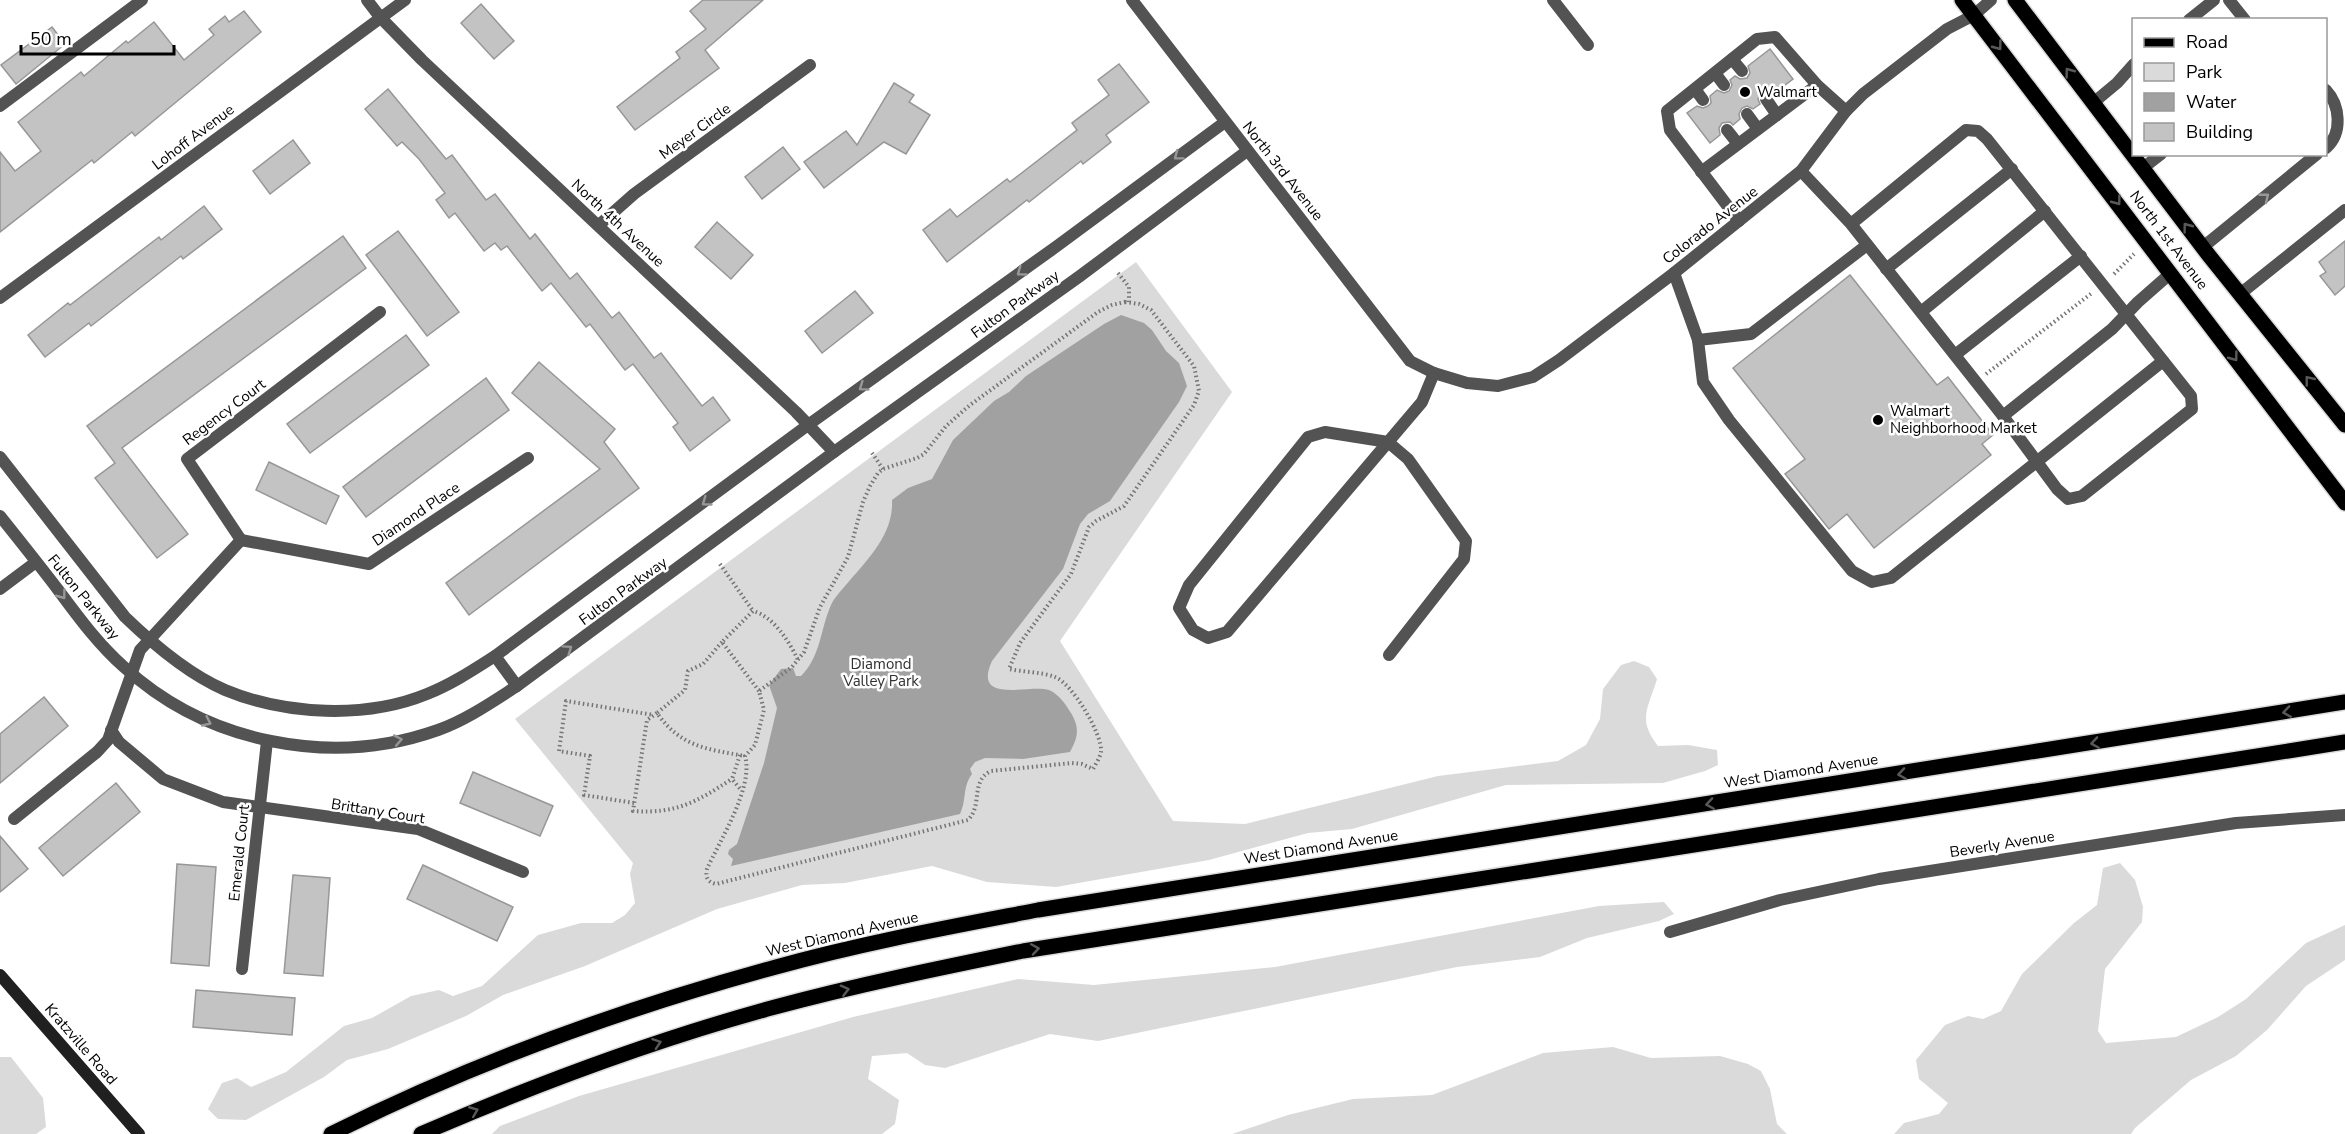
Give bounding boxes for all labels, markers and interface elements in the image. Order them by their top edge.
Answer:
scale bar [21,18,174,56]
legend [2132,18,2327,156]
text: 50 m [30,27,72,51]
text: Road [2186,30,2228,54]
one-way arrow [1990,40,2001,51]
text: Park [2186,60,2223,84]
one-way arrow [2066,67,2077,78]
place label: Walmart [1757,82,1818,102]
marker: Walmart [1738,85,1752,99]
text: Water [2186,90,2237,114]
street label: Meyer Circle [655,98,735,164]
street label: Lohoff Avenue [148,100,238,174]
street label: North 3rd Avenue [1238,117,1328,225]
text: Building [2186,120,2253,144]
one-way arrow [1174,149,1185,160]
street label: North 4th Avenue [567,175,669,271]
street label: Colorado Avenue [1658,181,1762,269]
street label: North 1st Avenue [2125,186,2213,294]
one-way arrow [2109,194,2120,205]
one-way arrow [2258,194,2269,205]
one-way arrow [2184,222,2195,233]
street label: Fulton Parkway [967,265,1063,343]
one-way arrow [1017,265,1028,276]
one-way arrow [2226,350,2237,361]
street label: Regency Court [178,374,270,450]
one-way arrow [2305,375,2316,386]
one-way arrow [859,380,870,391]
place label: Walmart Neighborhood Market [1890,401,2038,438]
marker: Walmart Neighborhood Market [1871,413,1885,427]
street label: Diamond Place [368,477,464,551]
one-way arrow [701,495,712,506]
street label: Fulton Parkway [43,550,125,644]
street label: Fulton Parkway [575,552,671,630]
one-way arrow [55,589,66,600]
one-way arrow [562,645,573,656]
park label: Diamond Valley Park [842,654,919,691]
one-way arrow [2283,705,2292,717]
one-way arrow [201,714,212,726]
one-way arrow [393,734,403,747]
one-way arrow [2090,736,2100,749]
street label: West Diamond Avenue [1723,749,1880,793]
one-way arrow [1898,767,1908,780]
street label: Brittany Court [330,794,427,828]
one-way arrow [1705,797,1714,809]
street label: Emerald Court [224,803,254,902]
street label: West Diamond Avenue [1243,825,1400,869]
street label: Beverly Avenue [1948,826,2056,862]
street label: West Diamond Avenue [764,907,920,961]
one-way arrow [1030,943,1040,956]
one-way arrow [840,984,850,997]
street label: Kratzville Road [40,999,122,1089]
one-way arrow [651,1038,662,1050]
one-way arrow [468,1106,479,1118]

